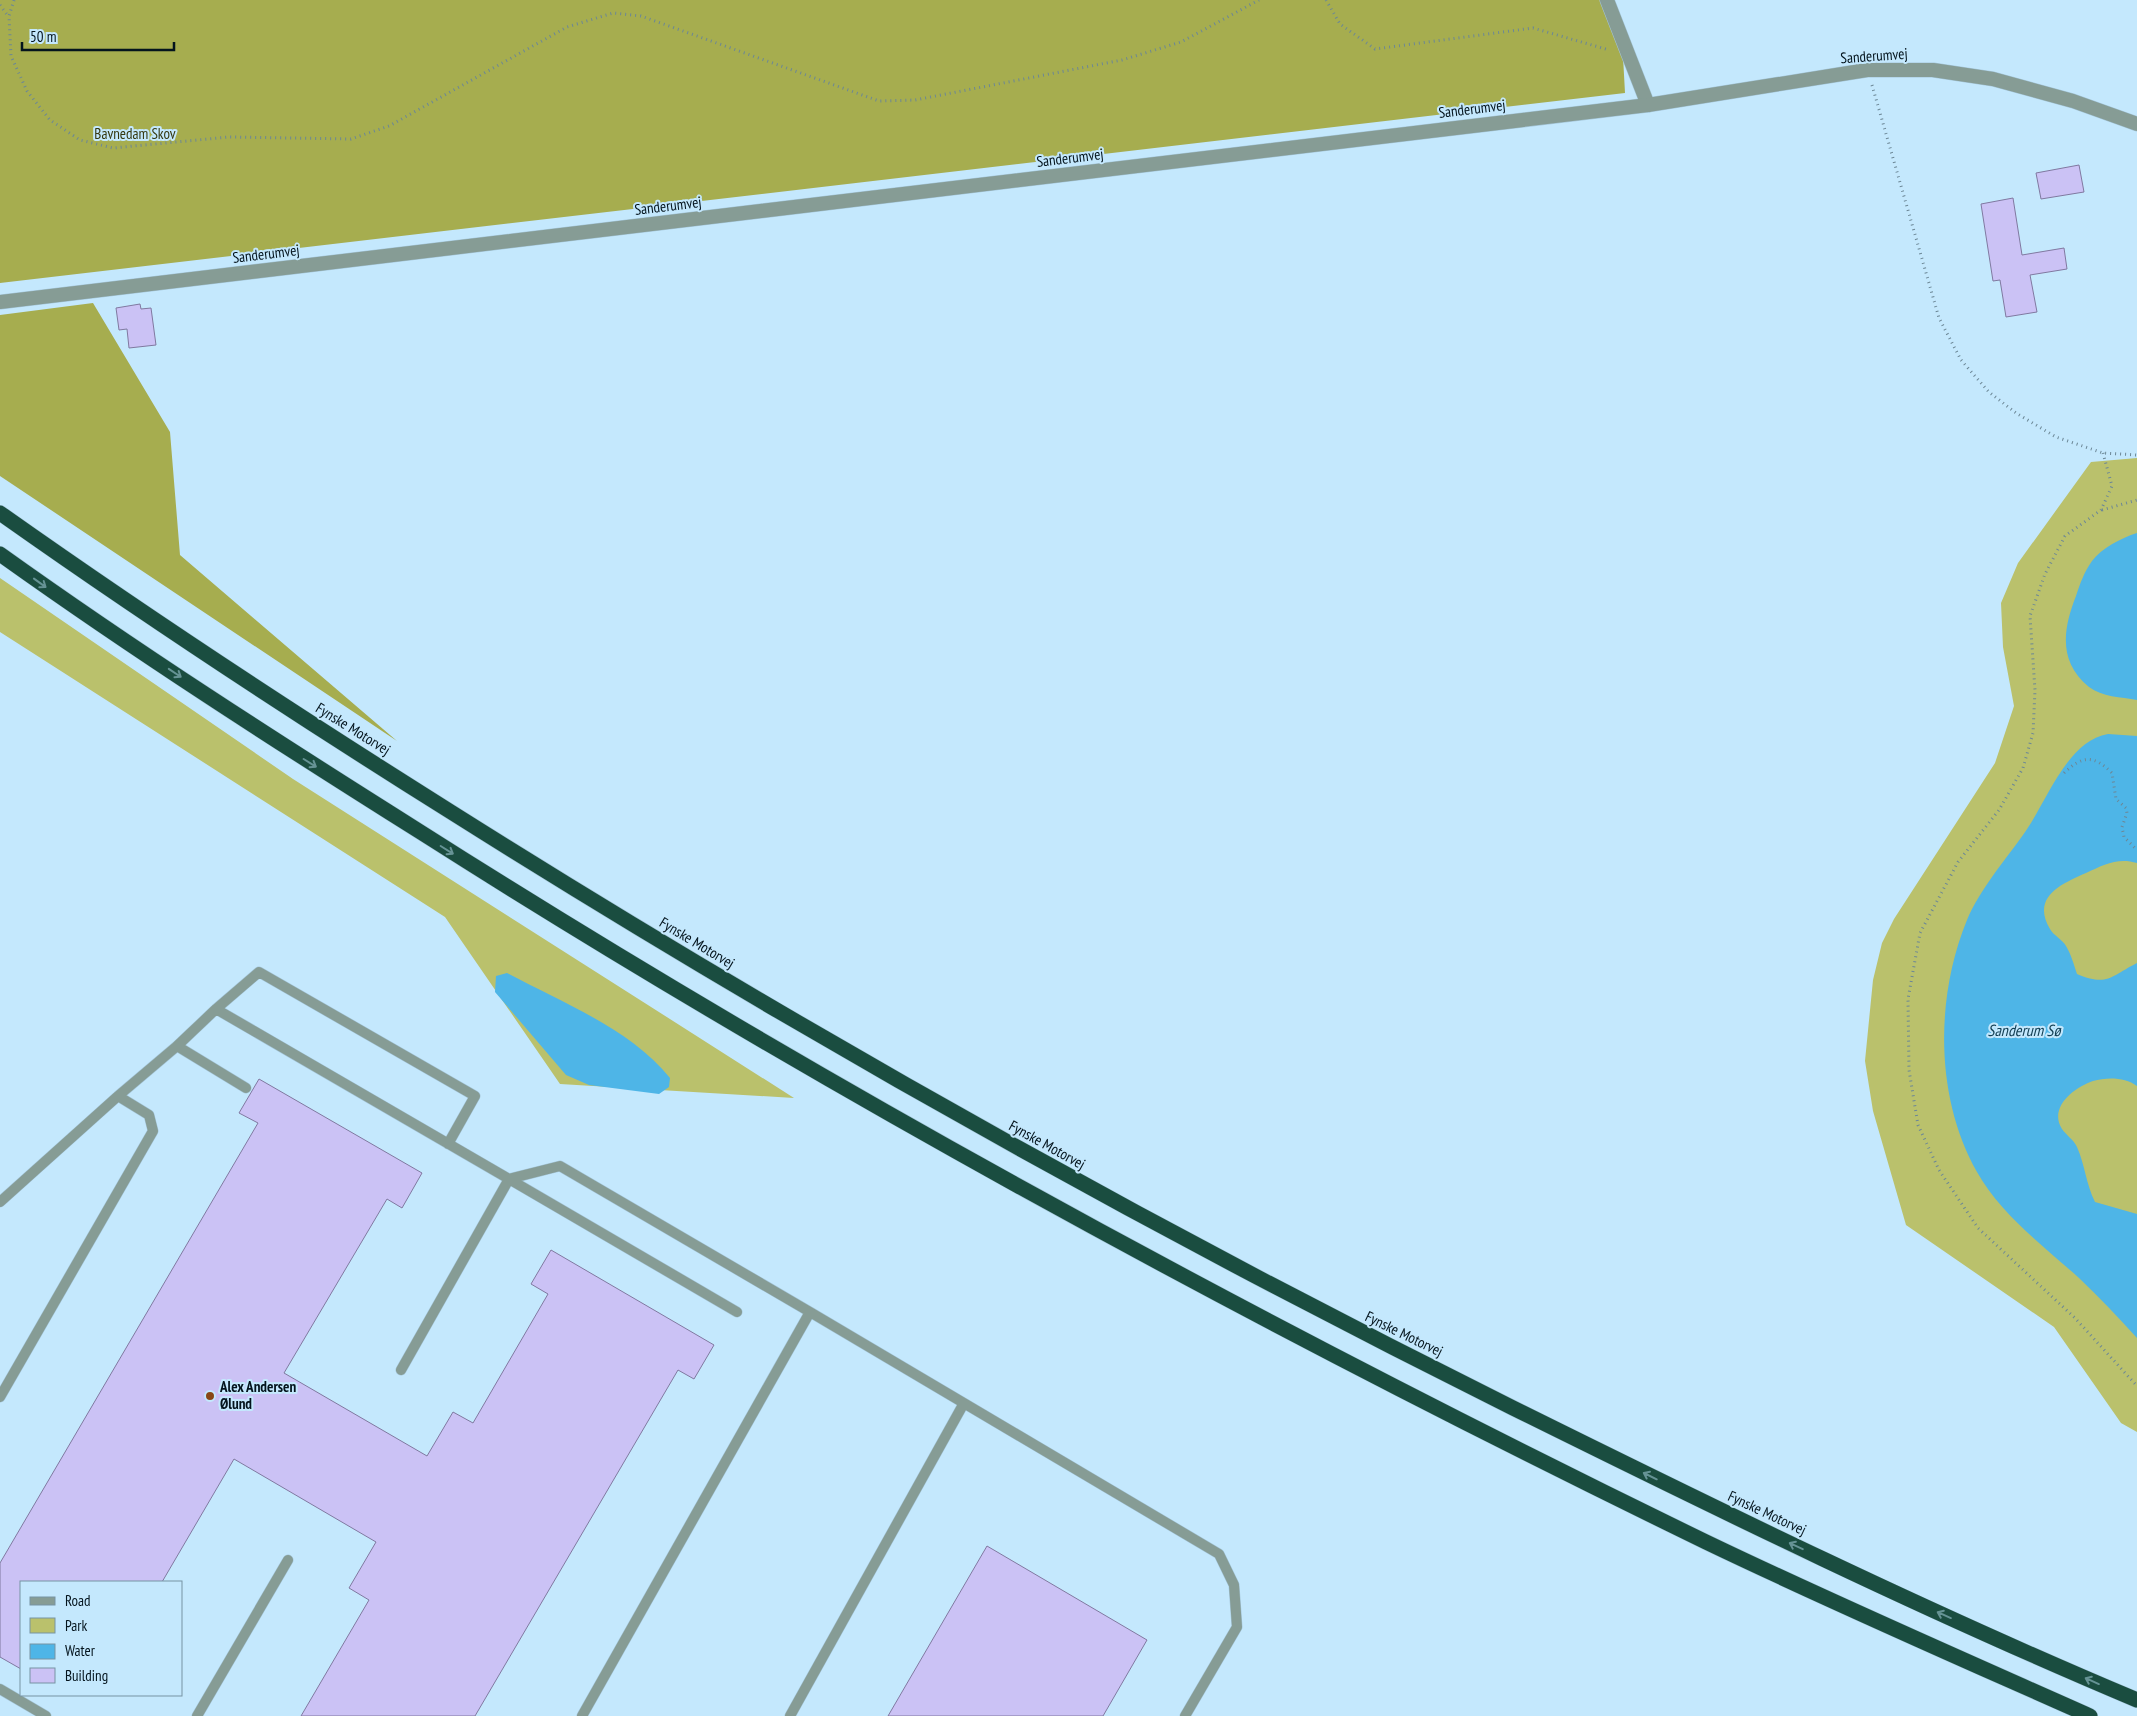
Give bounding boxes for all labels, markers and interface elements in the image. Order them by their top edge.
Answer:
scale bar [22,20,175,52]
text: 50 m [30,27,56,46]
street label: Sanderumvej [1840,44,1908,67]
street label: Sanderumvej [1437,95,1507,122]
park label: Bavnedam Skov [94,124,176,143]
street label: Sanderumvej [1035,144,1105,171]
street label: Sanderumvej [633,192,703,219]
street label: Sanderumvej [231,240,301,267]
one-way arrow [33,577,46,588]
one-way arrow [167,668,181,678]
street label: Fynske Motorvej [312,698,394,759]
one-way arrow [303,758,317,768]
one-way arrow [440,845,454,855]
street label: Fynske Motorvej [656,913,738,972]
water label: Sanderum Sø [1988,1020,2062,1040]
street label: Fynske Motorvej [1006,1116,1089,1173]
street label: Fynske Motorvej [1362,1307,1446,1361]
place label: Alex Andersen Ølund [219,1377,297,1413]
marker: Alex Andersen Ølund [204,1390,216,1402]
one-way arrow [1643,1471,1658,1480]
street label: Fynske Motorvej [1725,1486,1809,1539]
one-way arrow [1789,1541,1804,1551]
legend [20,1581,182,1696]
text: Road [65,1591,91,1610]
one-way arrow [1937,1609,1952,1619]
text: Park [65,1616,87,1635]
text: Water [65,1641,96,1660]
text: Building [65,1666,108,1685]
one-way arrow [2085,1675,2100,1685]

